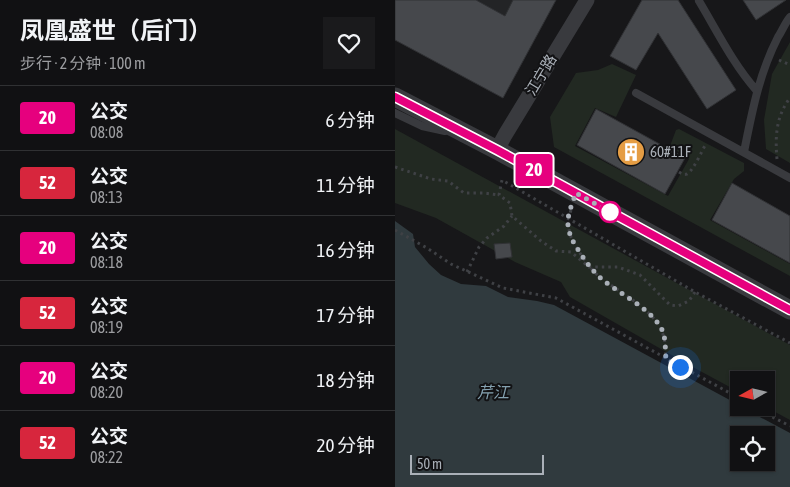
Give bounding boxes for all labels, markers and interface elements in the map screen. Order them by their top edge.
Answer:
text: 凤凰盛世（后门） [20,17,212,44]
button: heart [323,17,375,69]
street label: 江宁路 [522,51,559,98]
text: 步行 · 2 分钟 · 100 m [20,54,146,72]
text: 公交 [90,100,128,122]
text: 20 [39,107,56,128]
text: 6 分钟 [325,109,375,131]
text: 08:08 [90,123,123,141]
building icon: 60#11F [616,137,646,167]
place label: 60#11F [650,143,691,160]
line badge: 20 [511,154,557,186]
text: 20 [526,159,542,180]
text: 公交 [90,165,128,187]
text: 52 [39,172,56,193]
text: 11 分钟 [317,174,375,196]
text: 08:13 [90,188,123,206]
unlabelled marker [599,201,621,223]
text: 公交 [90,230,128,252]
text: 20 [39,237,56,258]
text: 16 分钟 [317,239,375,261]
text: 08:18 [90,253,123,271]
text: 公交 [90,295,128,317]
text: 52 [39,302,56,323]
text: 17 分钟 [317,304,375,326]
text: 08:19 [90,318,123,336]
your location [668,355,693,380]
text: 公交 [90,360,128,382]
text: 20 [39,367,56,388]
text: 18 分钟 [317,369,375,391]
north arrow [730,371,775,416]
map controls [730,371,775,471]
text: 08:20 [90,383,123,401]
water label: 芹江 [477,383,511,401]
text: 公交 [90,425,128,447]
button: locate [730,426,775,471]
text: 52 [39,432,56,453]
text: 20 分钟 [317,434,375,456]
text: 08:22 [90,448,123,466]
scale bar [410,452,544,475]
text: 50 m [417,456,442,472]

